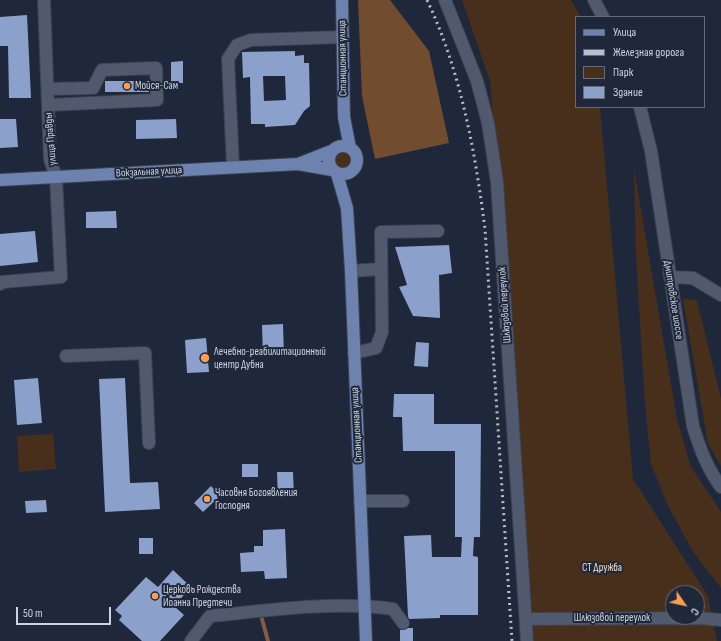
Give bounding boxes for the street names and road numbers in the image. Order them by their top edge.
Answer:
street label: Станционная улица [336,20,350,96]
street label: улица Правды [42,112,60,166]
street label: Вокзальная улица [116,164,182,180]
street label: Дмитровское шоссе [660,260,686,340]
street label: Шлюзовой переулок [496,266,514,344]
street label: Станционная улица [348,387,366,463]
street label: Шлюзовой переулок [574,611,650,625]

